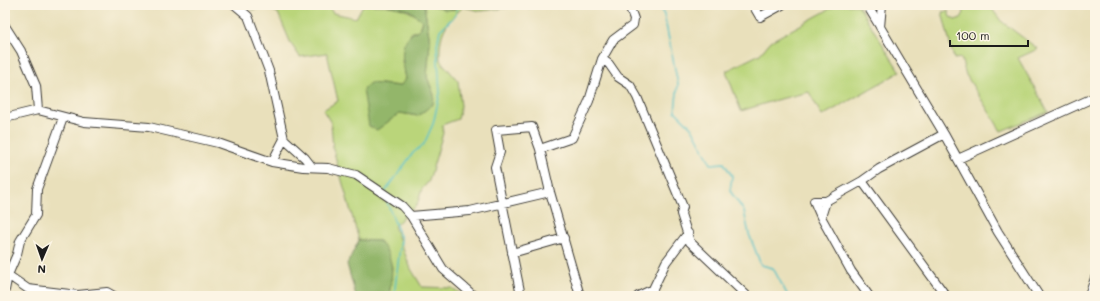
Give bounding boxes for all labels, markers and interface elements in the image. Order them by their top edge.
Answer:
scale bar [950,22,1028,48]
text: 100 m [956,27,990,43]
north arrow [22,239,62,279]
text: N [37,262,46,277]

